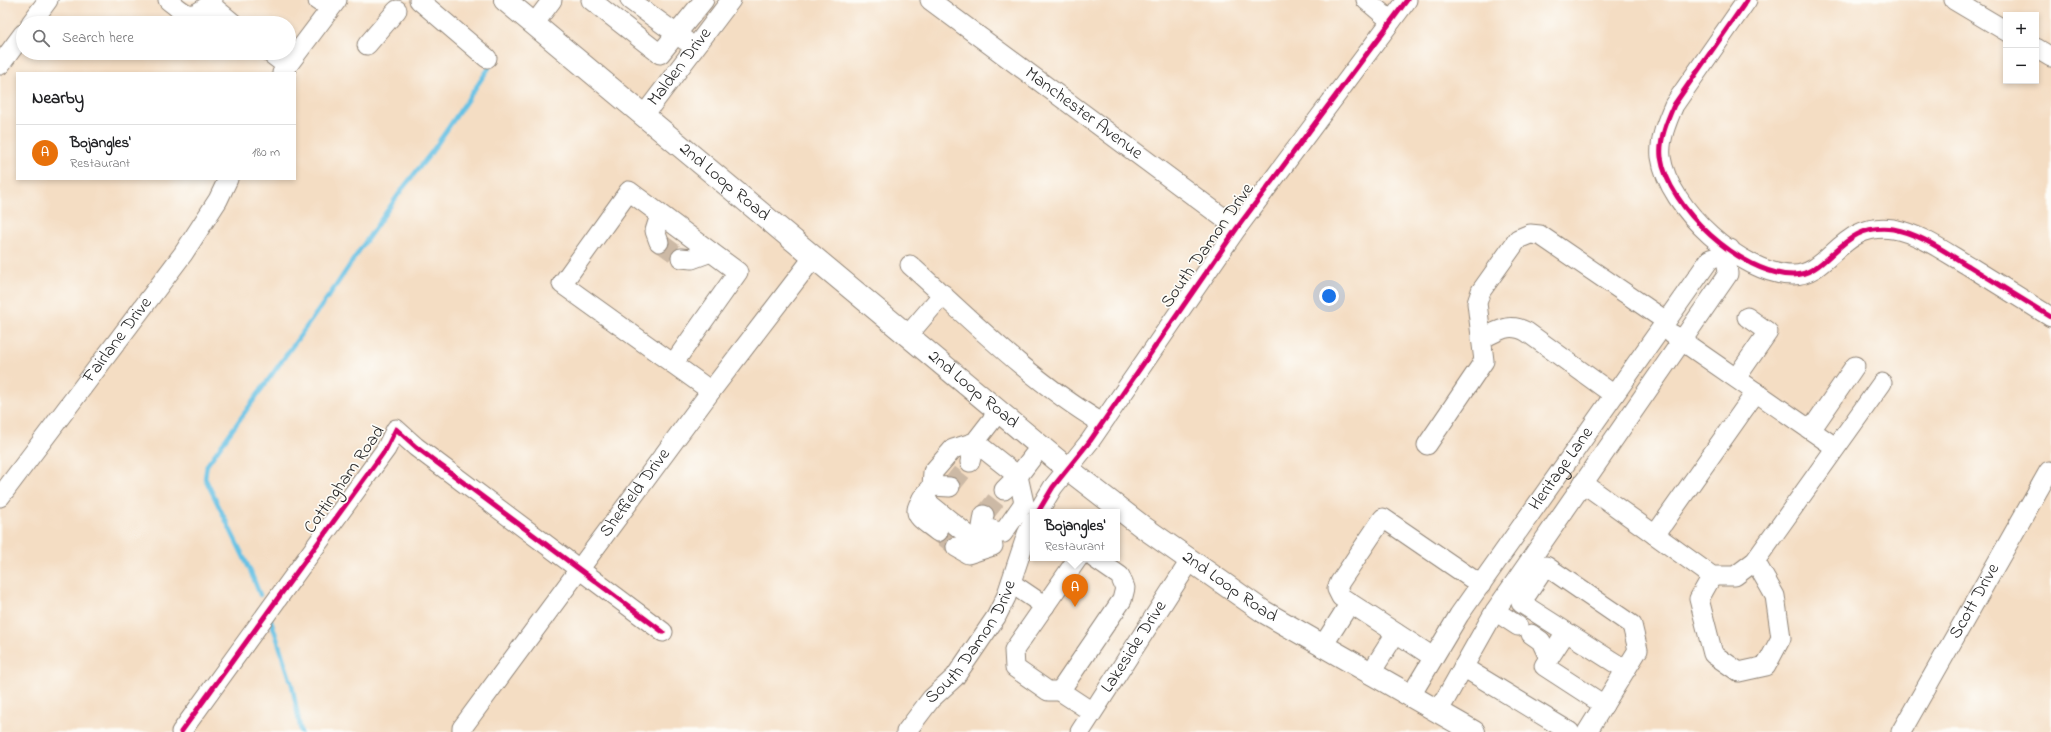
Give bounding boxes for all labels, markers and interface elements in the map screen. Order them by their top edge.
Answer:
map controls [2003,12,2039,84]
button: + [2003,12,2039,48]
search box [16,16,296,60]
street label: Malden Drive [642,22,719,112]
icon: search [30,27,52,49]
text: Search here [62,27,134,49]
button: − [2003,48,2039,84]
street label: Manchester Avenue [1019,61,1149,167]
text: Nearby [32,86,84,111]
text: Bojangles' [70,132,131,154]
street label: 2nd Loop Road [673,137,775,228]
text: A [41,143,49,162]
text: 180 m [252,143,280,162]
text: Restaurant [70,154,130,173]
street label: South Damon Drive [1155,177,1261,314]
your location [1319,286,1339,306]
street label: Fairlane Drive [76,291,160,390]
street label: 2nd Loop Road [922,344,1024,435]
street label: Cottingham Road [298,421,393,540]
street label: Heritage Lane [1523,421,1601,516]
street label: Sheffield Drive [594,442,678,543]
popup [1030,509,1120,561]
text: Bojangles' [1045,515,1105,537]
text: Restaurant [1045,537,1105,556]
street label: 2nd Loop Road [1176,545,1282,630]
street label: Scott Drive [1943,558,2007,644]
pin: A [1062,574,1088,607]
street label: South Damon Drive [920,576,1024,711]
street label: Lakeside Drive [1095,595,1175,698]

